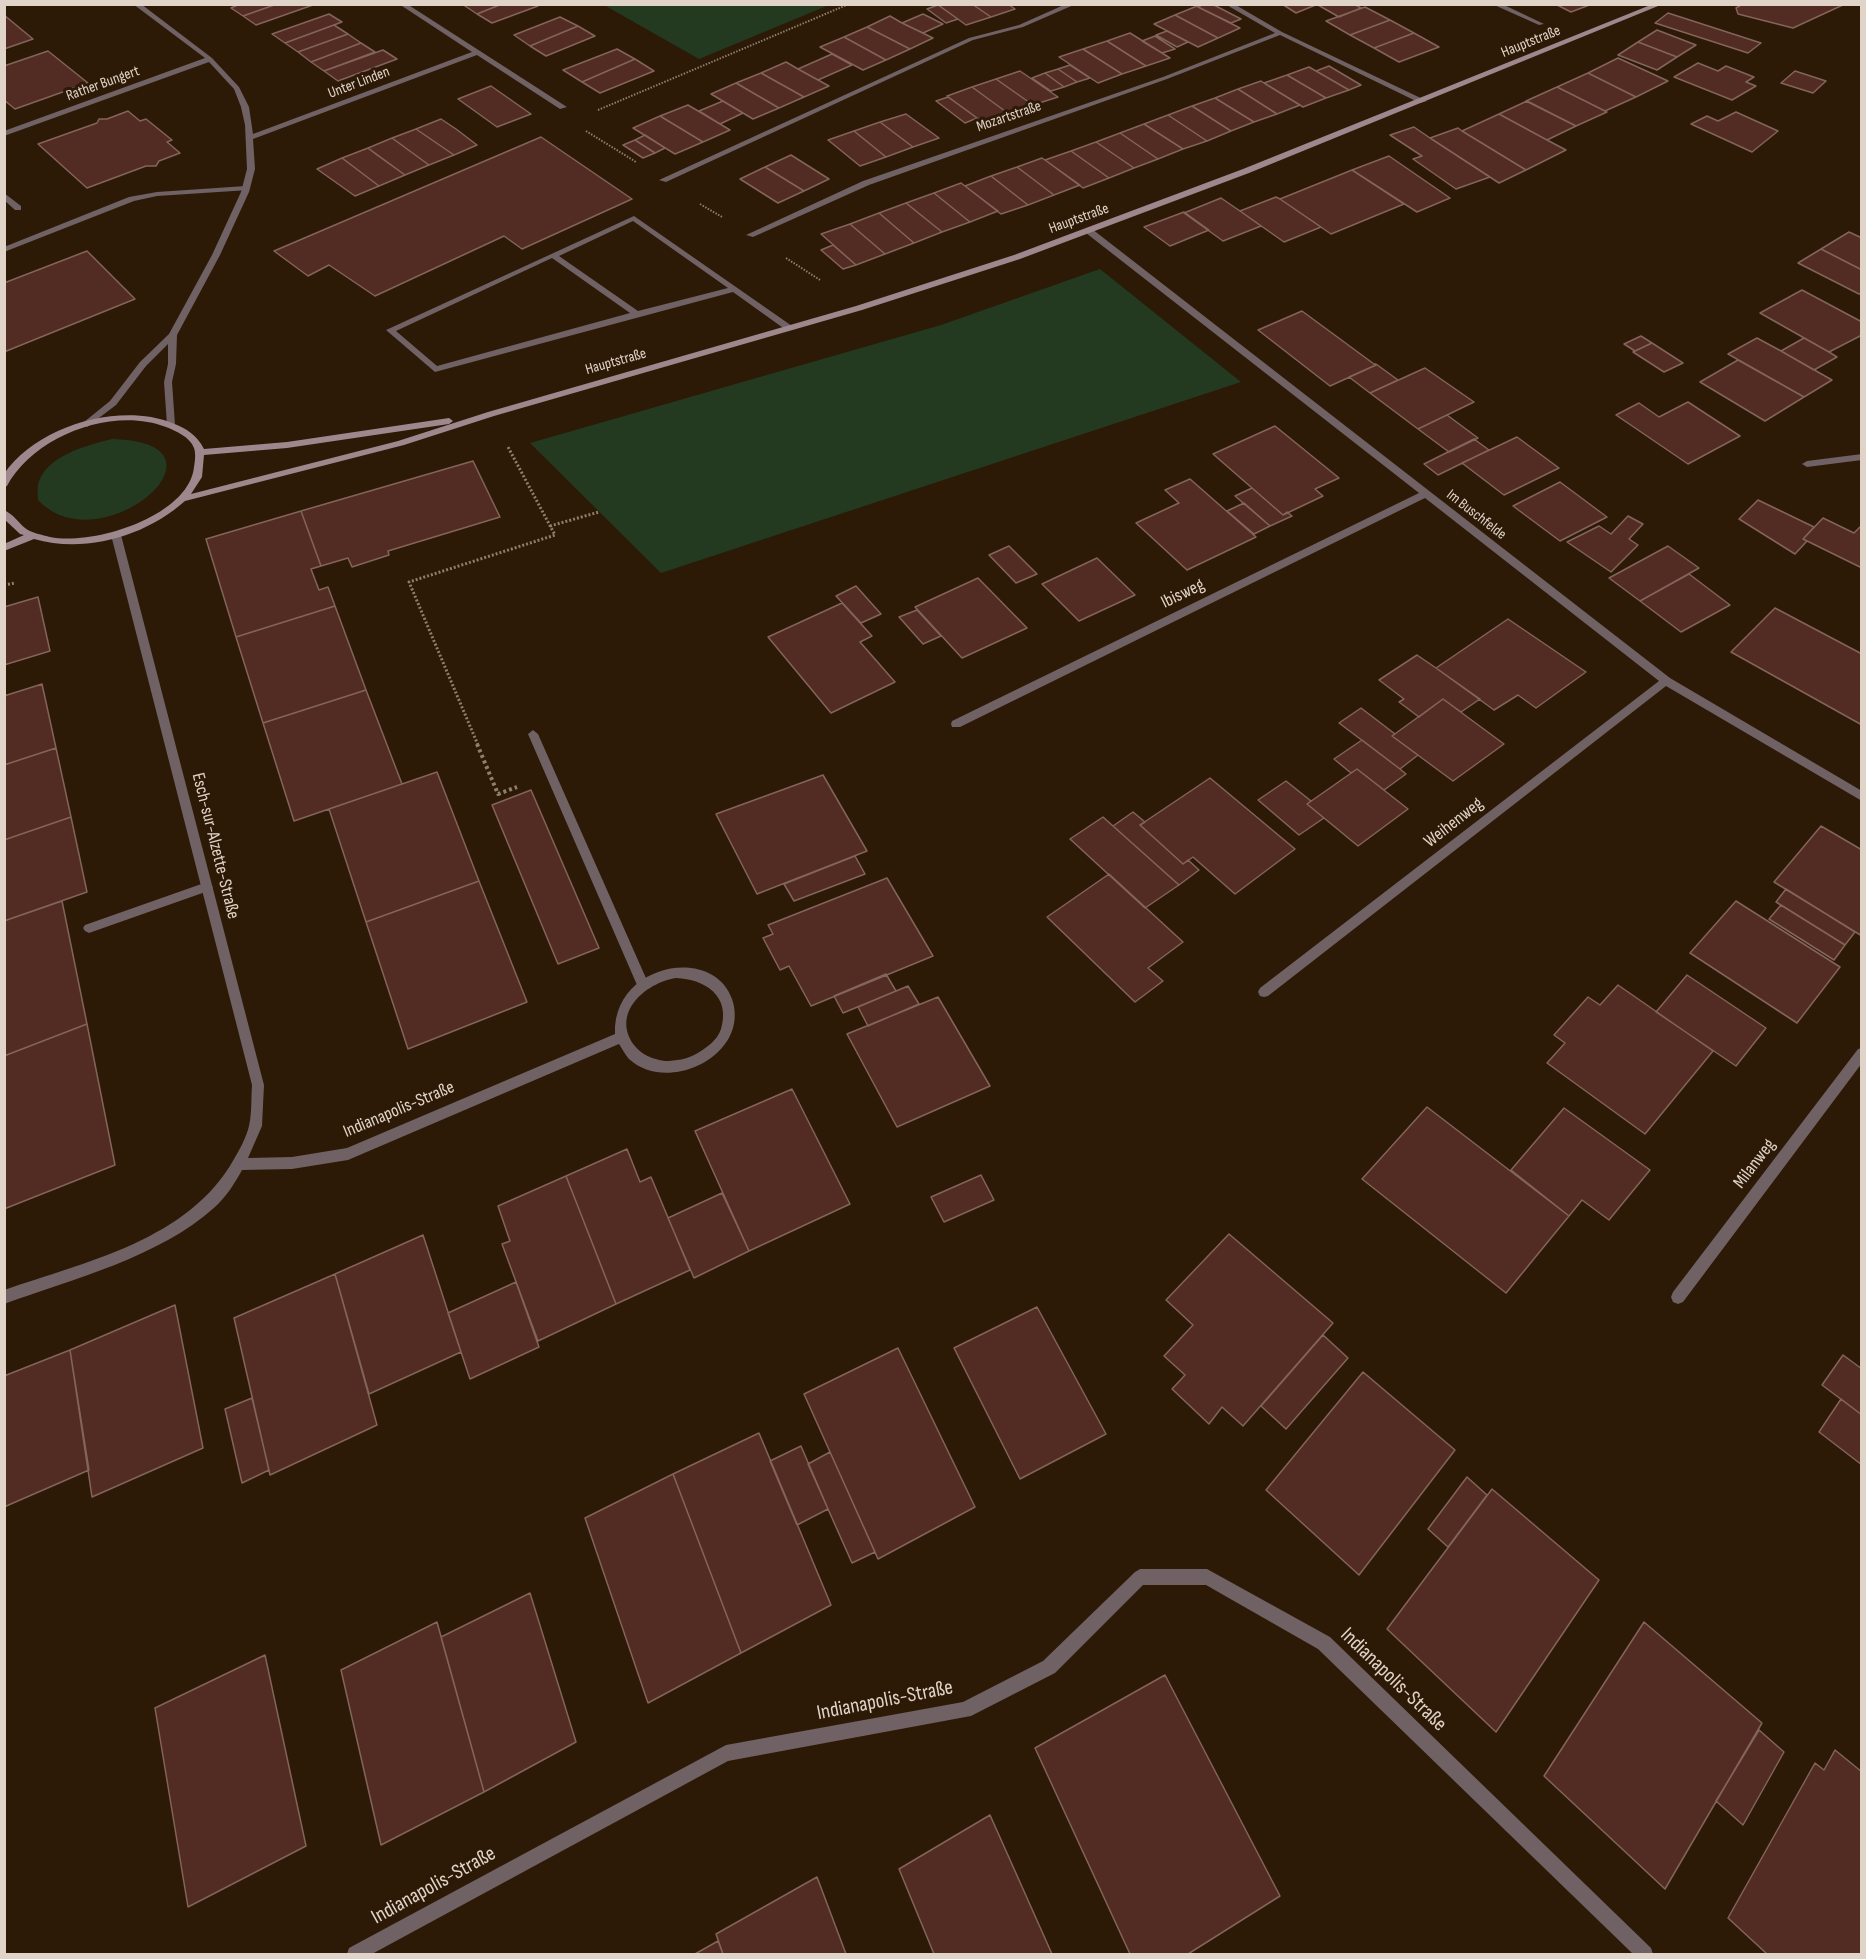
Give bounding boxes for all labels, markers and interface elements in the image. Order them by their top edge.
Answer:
street label: Hauptstraße [1499,22,1563,62]
street label: Rather Bungert [64,62,142,106]
street label: Unter Linden [326,63,392,103]
street label: Mozartstraße [974,98,1044,136]
street label: Hauptstraße [1047,200,1111,238]
street label: Hauptstraße [583,345,649,379]
street label: Im Buschfelde [1443,486,1509,544]
street label: Ibisweg [1158,574,1208,614]
street label: Esch-sur-Alzette-Straße [186,771,244,921]
street label: Weihenweg [1420,793,1488,853]
street label: Indianapolis-Straße [340,1077,458,1143]
street label: Milanweg [1729,1135,1781,1193]
street label: Indianapolis-Straße [1335,1623,1451,1737]
street label: Indianapolis-Straße [815,1675,955,1727]
street label: Indianapolis-Straße [367,1841,501,1931]

